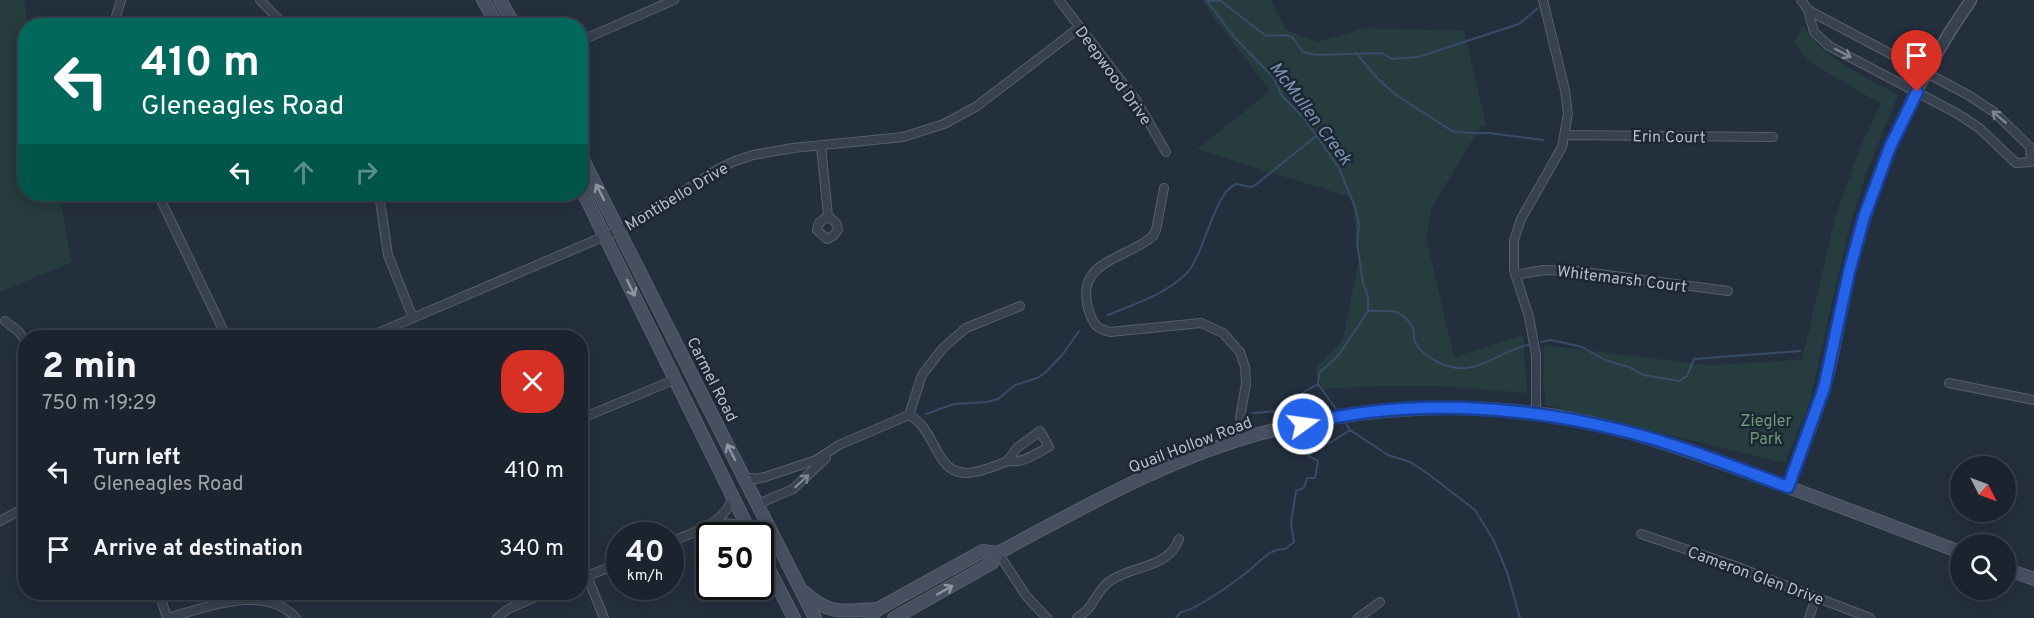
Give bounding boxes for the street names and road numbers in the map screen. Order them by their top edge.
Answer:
street label: Deepwood Drive [1070,23,1155,130]
street label: Erin Court [1632,127,1706,149]
street label: Montibello Drive [622,159,732,236]
street label: Whitemarsh Court [1556,262,1688,298]
street label: Carmel Road [681,334,741,426]
street label: Quail Hollow Road [1126,413,1255,479]
street label: Cameron Glen Drive [1684,543,1826,611]

